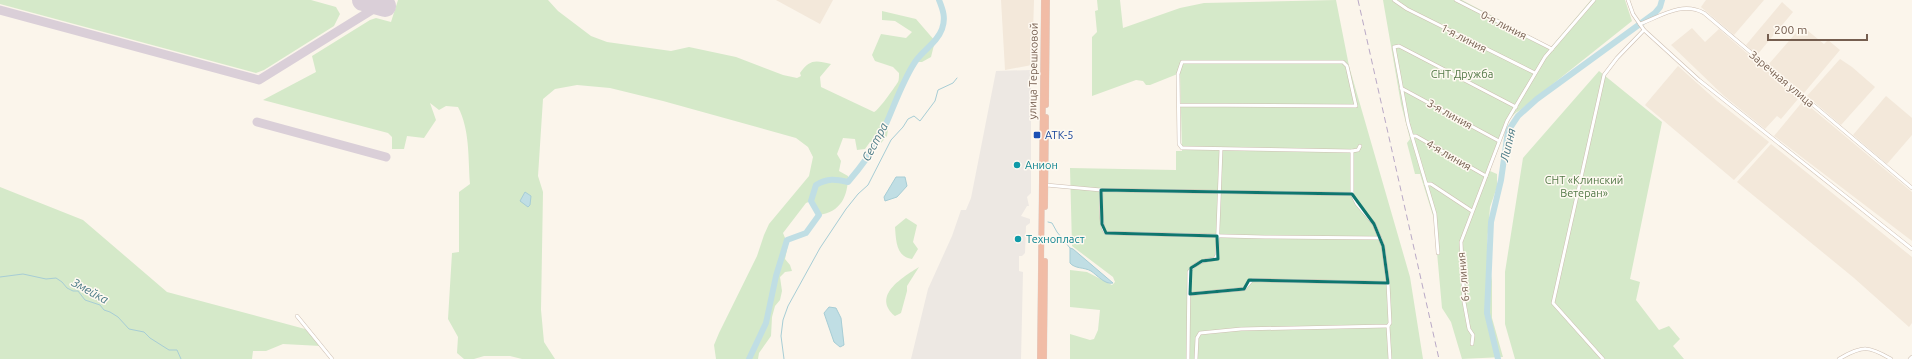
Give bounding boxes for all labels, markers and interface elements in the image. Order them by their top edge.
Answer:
street label: 0-я линия [1479,8,1529,42]
scale bar [1768,16,1867,42]
street label: 1-я линия [1439,21,1489,55]
street label: улица Терешковой [1026,23,1040,119]
text: 200 m [1774,23,1807,36]
street label: Заречная улица [1747,48,1817,110]
park label: СНТ Дружба [1431,68,1493,80]
street label: 3-я линия [1425,97,1475,131]
water label: Сестра [859,120,890,163]
water label: Липня [1497,127,1518,164]
place label: АТК-5 [1045,129,1073,141]
marker: АТК-5 [1032,130,1042,140]
street label: 4-я линия [1425,137,1473,173]
place label: Анион [1025,159,1058,171]
marker: Анион [1012,160,1022,170]
park label: СНТ «Клинский Ветеран» [1545,174,1623,199]
place label: Технопласт [1026,233,1085,245]
marker: Технопласт [1013,234,1023,244]
street label: 6-я линия [1455,252,1471,302]
water label: Змейка [69,275,111,306]

